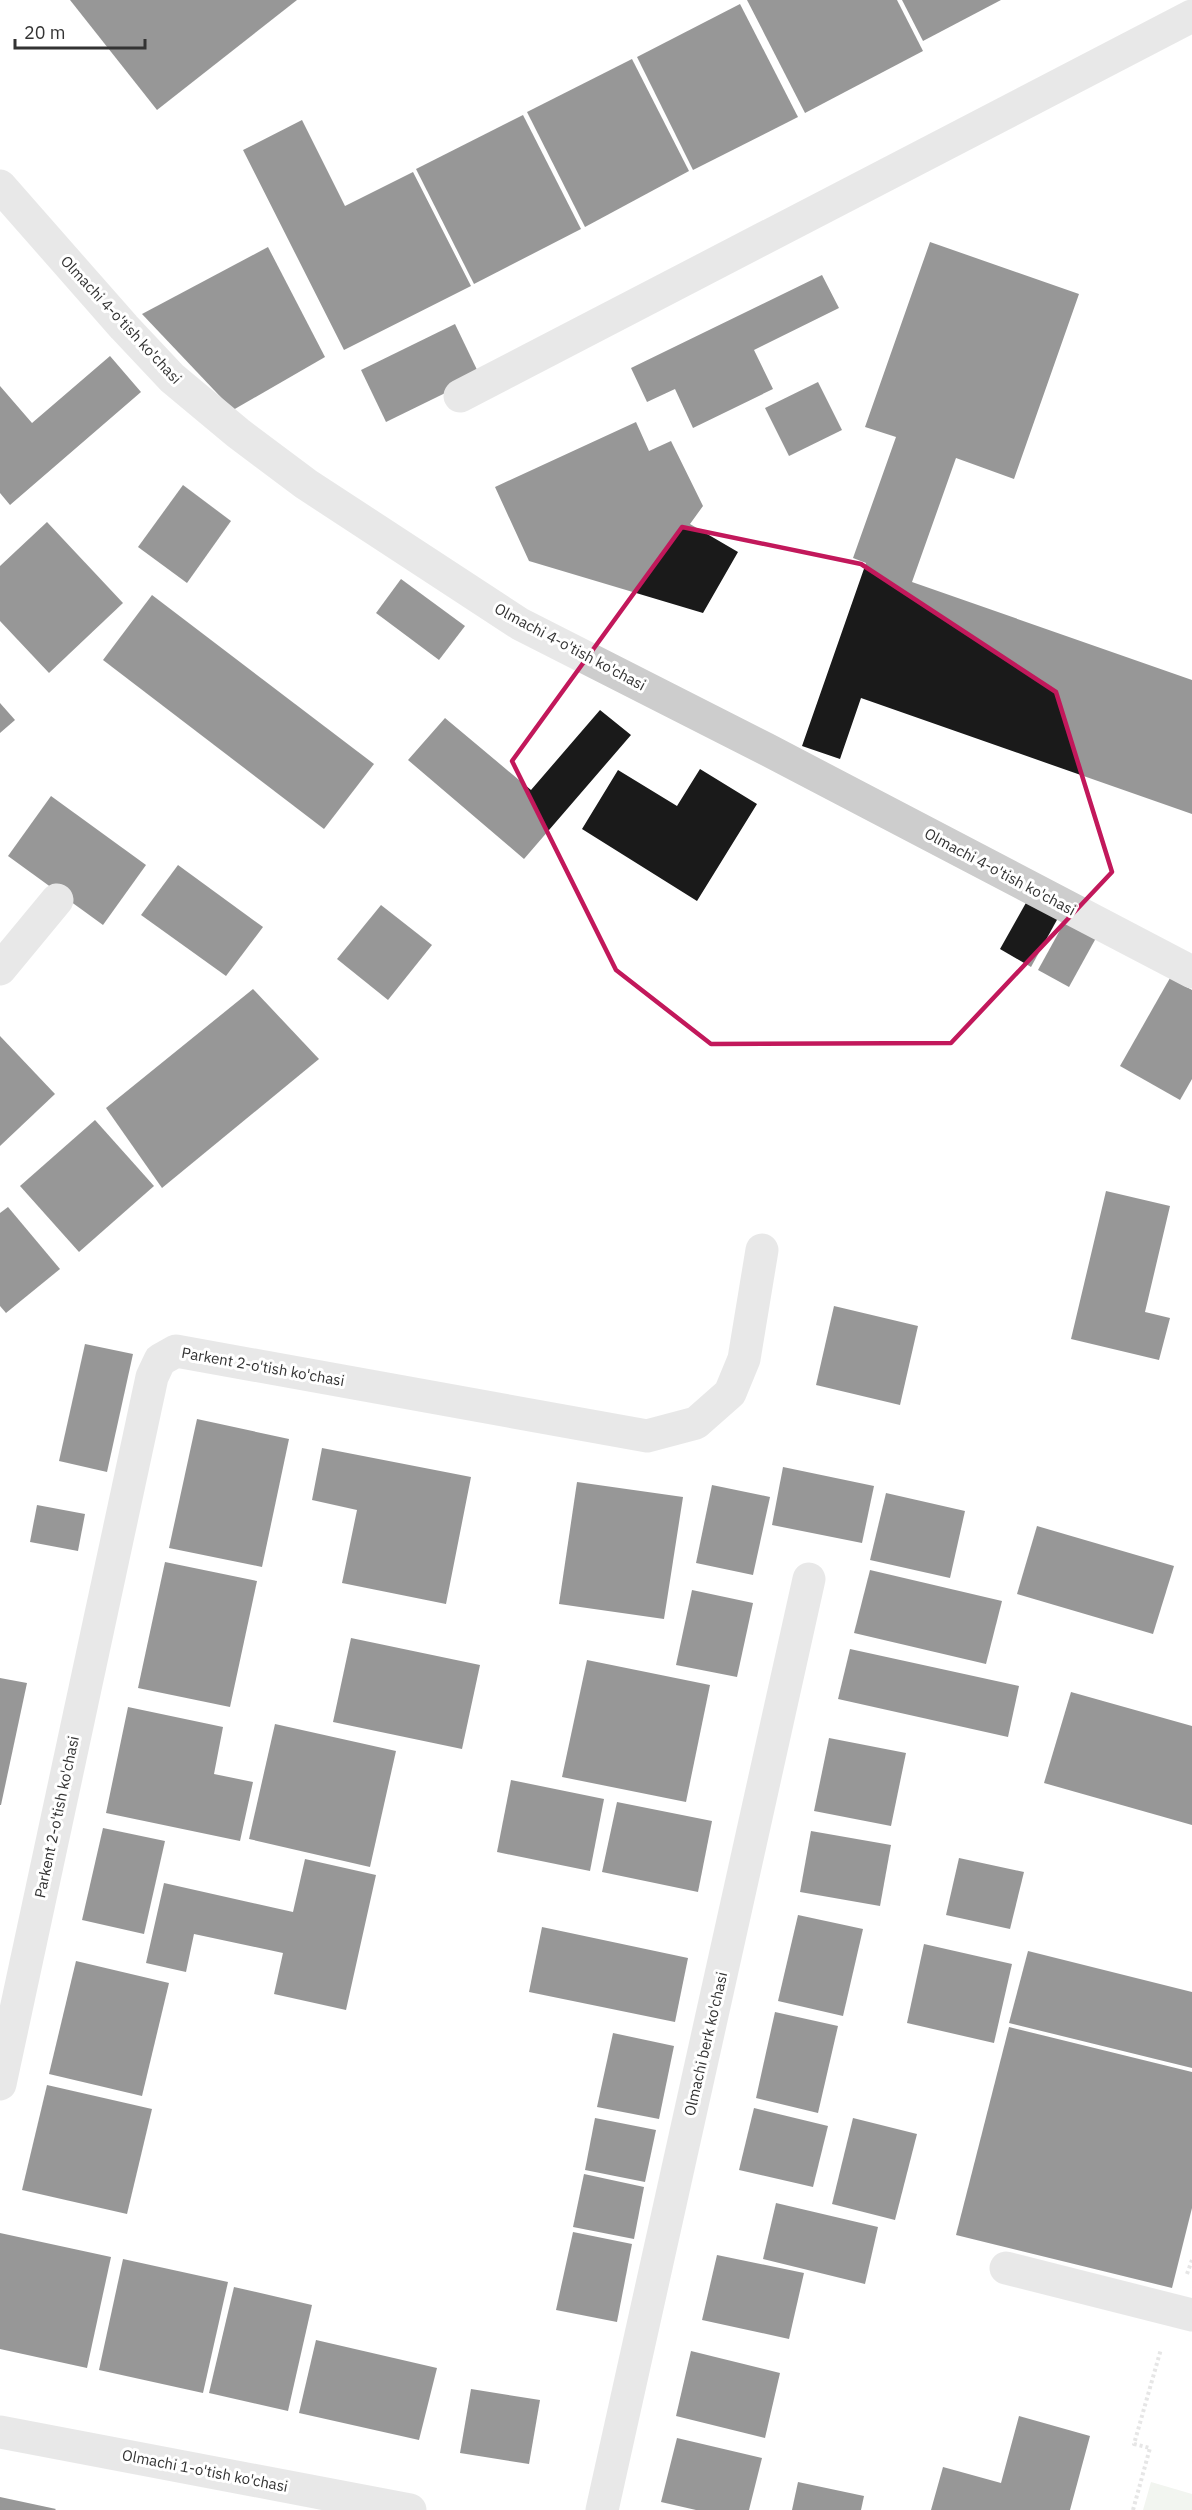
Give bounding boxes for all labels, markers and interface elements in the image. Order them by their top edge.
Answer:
scale bar [15,12,146,50]
text: 20 m [24,21,66,44]
street label: Olmachi 4-o'tish ko'chasi [57,252,186,388]
street label: Olmachi 4-o'tish ko'chasi [491,599,649,695]
street label: Olmachi 4-o'tish ko'chasi [921,824,1079,920]
street label: Parkent 2-o'tish ko'chasi [180,1343,346,1390]
street label: Parkent 2-o'tish ko'chasi [30,1734,83,1900]
street label: Olmachi berk ko'chasi [680,1970,731,2118]
street label: Olmachi 1-o'tish ko'chasi [121,2445,290,2496]

